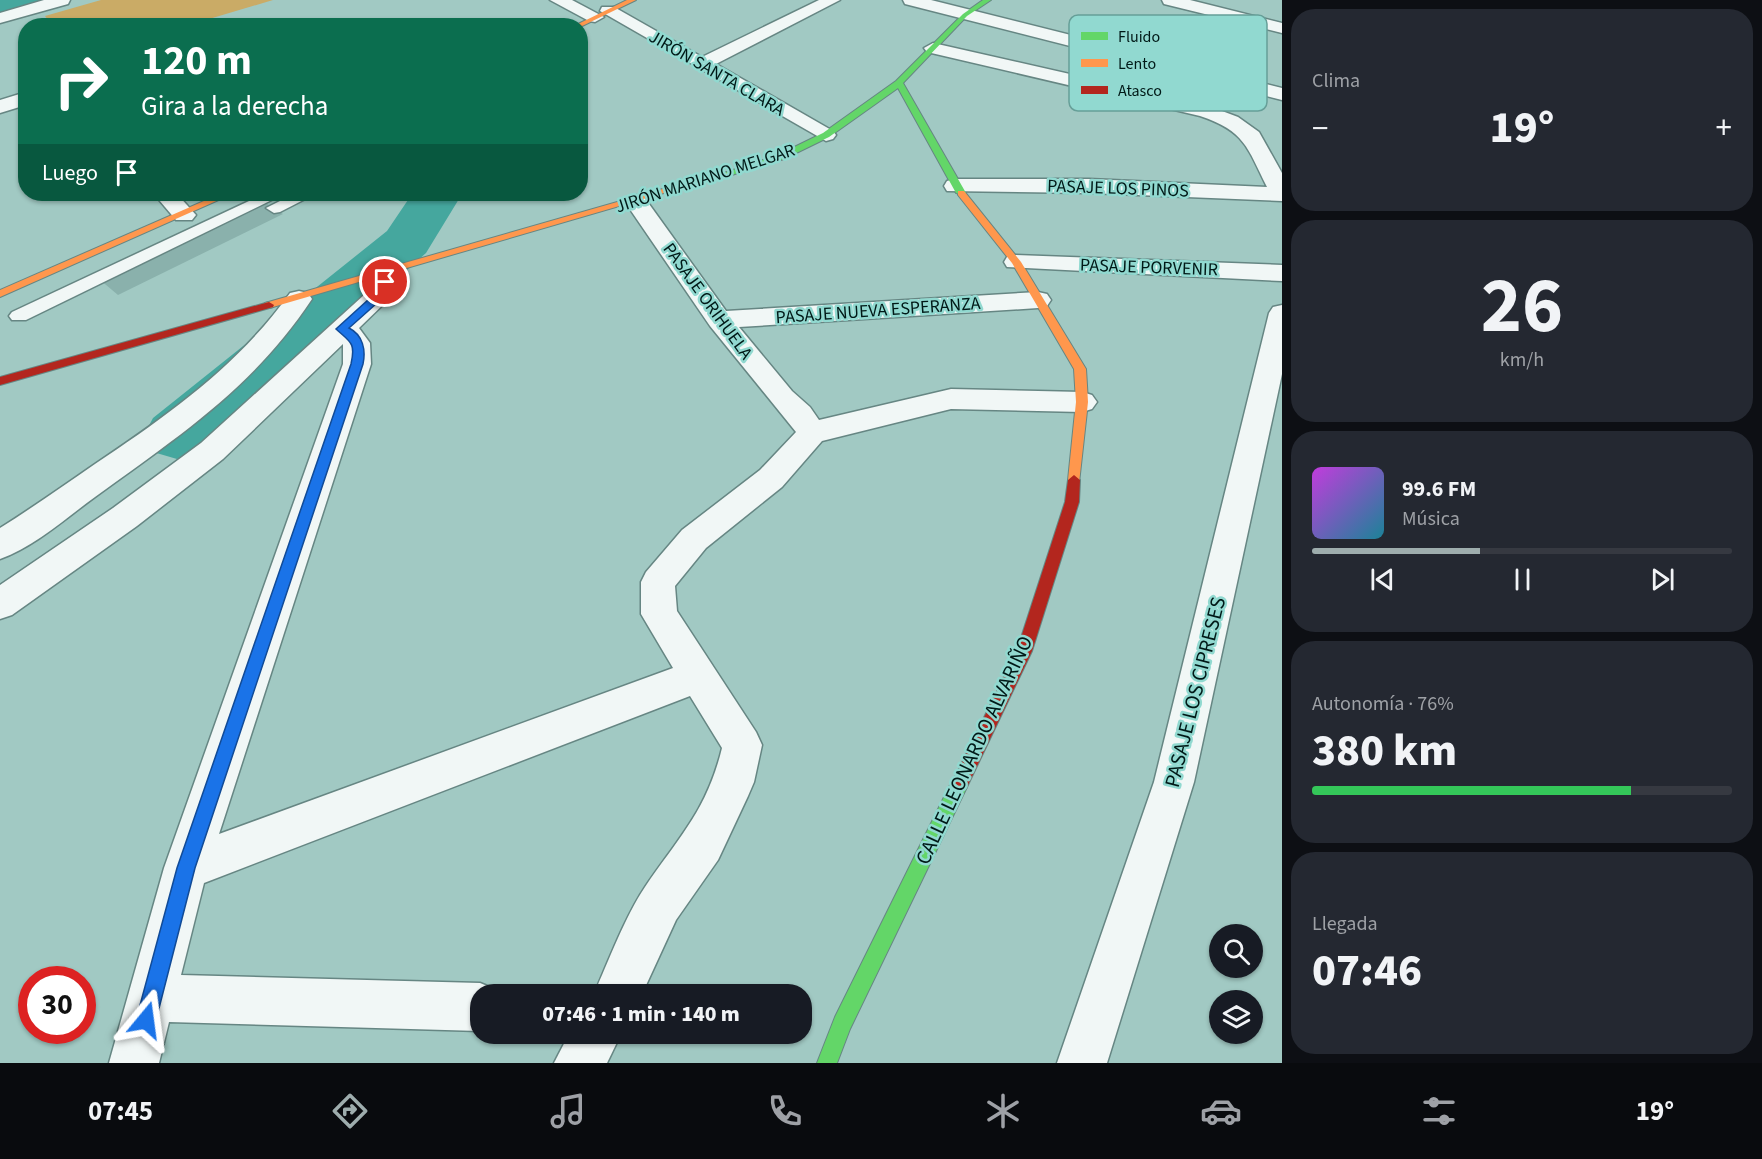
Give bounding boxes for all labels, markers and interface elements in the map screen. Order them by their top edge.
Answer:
legend [1069,15,1267,111]
street label: JIRÓN SANTA CLARA [644,24,789,123]
text: Fluido [1118,26,1160,48]
text: 120 m [141,31,252,91]
icon: right [42,42,120,120]
text: Lento [1118,53,1156,75]
text: Clima [1312,67,1360,95]
text: Atasco [1118,80,1162,102]
text: Gira a la derecha [141,87,328,126]
text: 19° [1490,96,1554,160]
text: − [1312,105,1328,152]
text: + [1716,105,1732,152]
street label: JIRÓN MARIANO MELGAR [612,138,798,219]
icon: arrive [110,156,143,189]
text: Luego [42,157,98,189]
street label: PASAJE LOS PINOS [1047,174,1189,203]
street label: PASAJE ORIHUELA [657,238,759,365]
text: 26 [1481,251,1563,362]
street label: PASAJE PORVENIR [1080,253,1218,282]
pin [359,256,410,307]
icon: arrive [368,265,401,298]
street label: PASAJE NUEVA ESPERANZA [775,291,981,330]
text: km/h [1500,346,1544,374]
text: 99.6 FM [1402,473,1476,505]
text: Música [1402,505,1460,533]
icon: previous [1366,563,1399,596]
icon: pause [1506,563,1539,596]
icon: next [1646,563,1679,596]
street label: PASAJE LOS CIPRESES [1157,594,1233,790]
street label: CALLE LEONARDO ALVARIÑO [908,631,1040,869]
text: Autonomía · 76% [1312,690,1454,718]
text: 380 km [1312,719,1457,783]
text: Llegada [1312,910,1378,938]
map controls [1209,924,1263,1044]
button: search [1209,924,1263,978]
text: 07:46 [1312,939,1422,1003]
speed limit sign: 30 [18,966,96,1044]
position arrow [114,988,178,1052]
button: layers [1209,990,1263,1044]
text: 07:46 · 1 min · 140 m [542,998,740,1030]
icon: directions [329,1090,371,1132]
icon: music [547,1090,589,1132]
icon: phone [764,1090,806,1132]
icon: climate [982,1090,1024,1132]
icon: car [1200,1090,1242,1132]
icon: filters [1418,1090,1460,1132]
text: 07:45 [88,1092,153,1131]
text: 19° [1636,1092,1674,1131]

